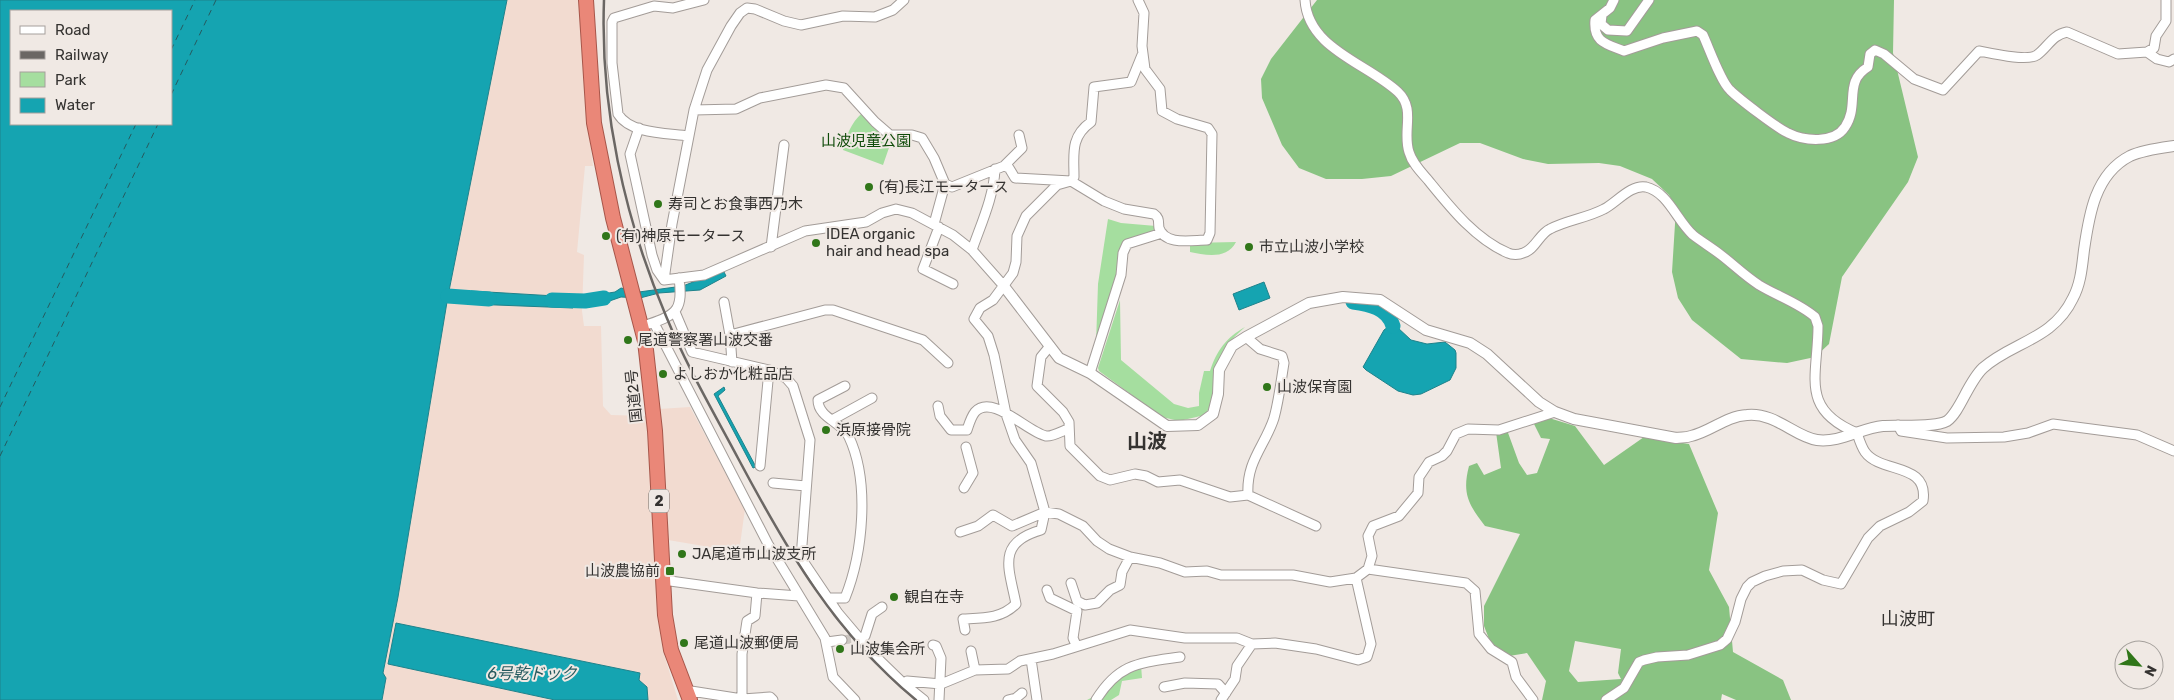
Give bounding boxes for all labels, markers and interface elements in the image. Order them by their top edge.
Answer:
legend [10,10,172,125]
text: Road [55,21,91,39]
text: Railway [55,46,109,64]
text: Park [55,71,86,89]
text: Water [55,96,95,114]
park label: 山波児童公園 [821,132,911,150]
place label: (有)長江モータース [879,178,1008,196]
marker: (有)長江モータース [863,181,875,193]
place label: 寿司とお食事西乃木 [668,195,803,213]
marker: 寿司とお食事西乃木 [652,198,664,210]
place label: IDEA organic hair and head spa [826,225,949,260]
place label: (有)神原モータース [616,227,745,245]
marker: (有)神原モータース [600,230,612,242]
marker: IDEA organic hair and head spa [810,237,822,249]
place label: 市立山波小学校 [1259,238,1364,256]
marker: 市立山波小学校 [1243,241,1255,253]
place label: 尾道警察署山波交番 [638,331,773,349]
marker: 尾道警察署山波交番 [622,334,634,346]
place label: よしおか化粧品店 [673,365,793,383]
street label: 国道2号 [622,368,646,424]
marker: よしおか化粧品店 [657,368,669,380]
place label: 山波保育園 [1277,378,1352,396]
marker: 山波保育園 [1261,381,1273,393]
place label: 浜原接骨院 [836,421,911,439]
marker: 浜原接骨院 [820,424,832,436]
district label: 山波 [1127,429,1167,453]
road number: 2 [649,490,669,512]
place label: JA尾道市山波支所 [692,545,816,563]
marker: JA尾道市山波支所 [676,548,688,560]
place label: 山波農協前 [585,562,660,580]
marker: 山波農協前 [664,565,676,577]
place label: 観自在寺 [904,588,964,606]
marker: 観自在寺 [888,591,900,603]
district label: 山波町 [1881,608,1935,630]
place label: 尾道山波郵便局 [694,634,799,652]
marker: 尾道山波郵便局 [678,637,690,649]
place label: 山波集会所 [850,640,925,658]
north arrow [2114,640,2164,690]
marker: 山波集会所 [834,643,846,655]
text: N [2140,662,2160,679]
water label: 6号乾ドック [487,664,578,683]

